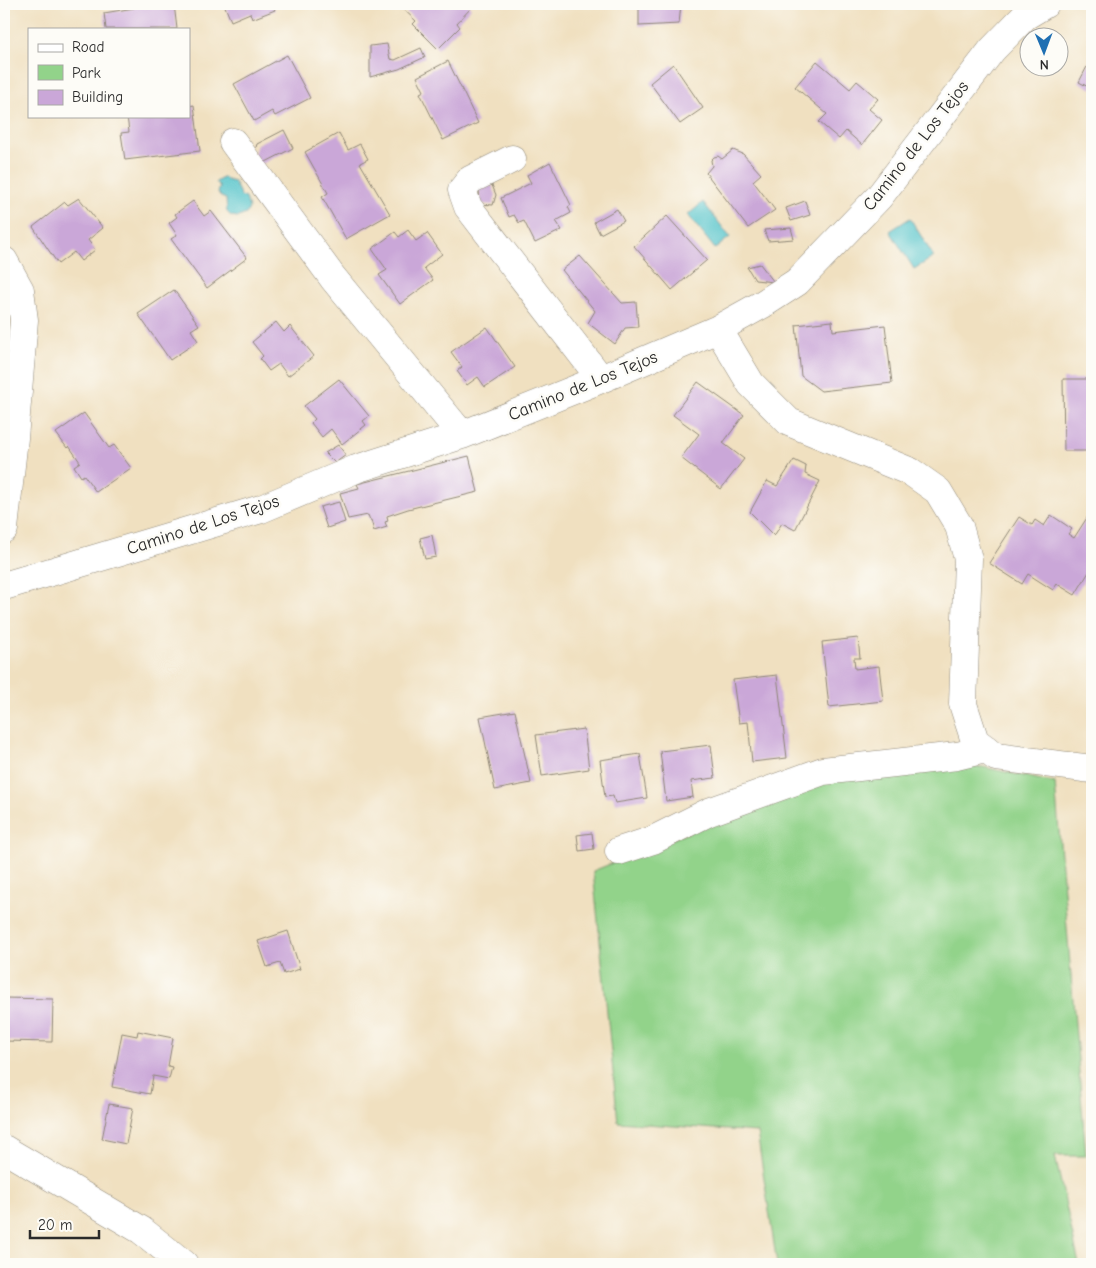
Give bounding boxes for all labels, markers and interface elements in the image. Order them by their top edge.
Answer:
legend [28,28,190,118]
north arrow [1018,28,1068,78]
text: Road [72,38,104,56]
text: N [1040,56,1049,73]
text: Park [72,64,101,82]
street label: Camino de Los Tejos [859,77,973,215]
text: Building [72,88,123,106]
street label: Camino de Los Tejos [505,346,661,426]
street label: Camino de Los Tejos [124,490,282,560]
scale bar [30,1208,99,1240]
text: 20 m [38,1216,72,1234]

